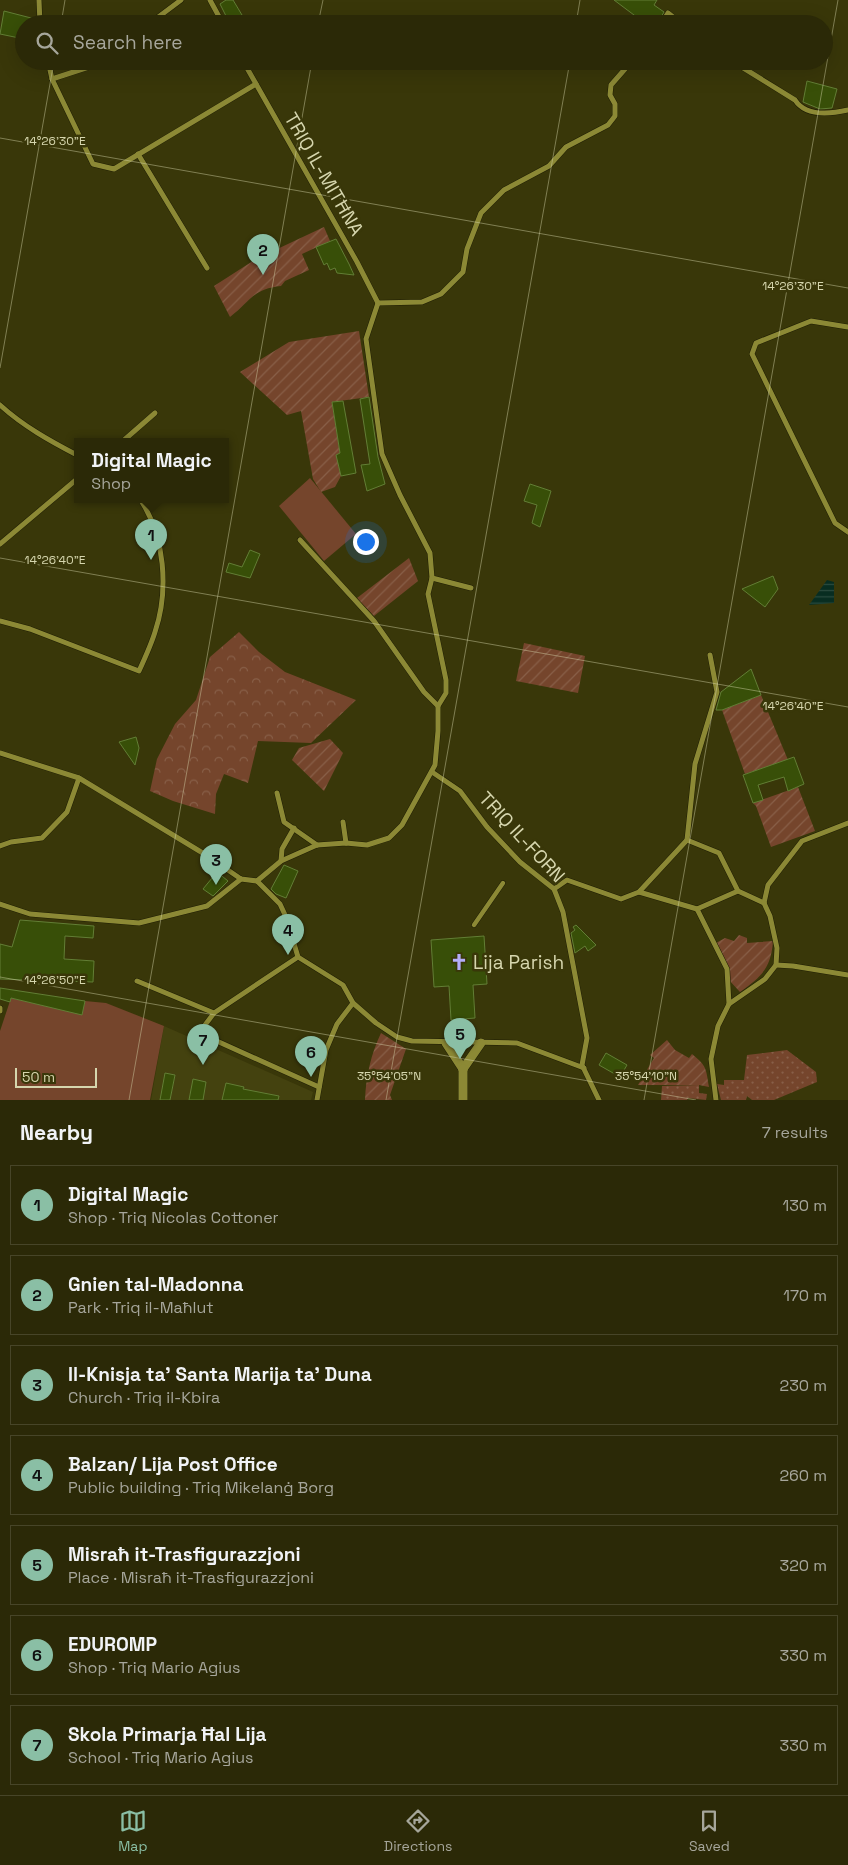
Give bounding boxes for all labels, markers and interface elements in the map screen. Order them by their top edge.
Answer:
search box [15,15,833,70]
icon: search [33,29,61,57]
text: Search here [73,30,183,55]
street label: TRIQ IL-MITĦNA [279,108,369,240]
text: 14°26'30"E [24,133,86,149]
pin: 2 [247,234,279,275]
text: 14°26'30"E [762,278,824,294]
popup [74,438,229,503]
text: Digital Magic [91,448,212,473]
text: Shop [91,473,131,494]
pin: 1 [135,519,167,560]
your location [353,529,379,555]
text: 14°26'40"E [24,552,86,568]
text: 14°26'40"E [762,698,824,714]
street label: TRIQ IL-FORN [473,786,571,888]
pin: 3 [200,844,232,885]
pin: 4 [272,914,304,955]
place label: Lija Parish [473,950,564,975]
church icon: Lija Parish [449,952,469,972]
text: 14°26'50"E [24,972,86,988]
pin: 5 [444,1018,476,1059]
pin: 7 [187,1024,219,1065]
pin: 6 [295,1036,327,1077]
scale bar [15,1065,98,1088]
text: 50 m [22,1068,55,1086]
text: 35°54'05"N [357,1068,421,1084]
text: 35°54'10"N [615,1068,677,1084]
text: Nearby [20,1119,93,1146]
text: 7 results [762,1122,828,1143]
text: Digital Magic [68,1182,188,1207]
text: 1 [33,1195,41,1216]
text: 130 m [783,1195,827,1216]
text: Shop · Triq Nicolas Cottoner [68,1207,279,1228]
text: Gnien tal-Madonna [68,1272,243,1297]
text: 2 [32,1285,42,1306]
text: 170 m [783,1285,827,1306]
text: Park · Triq il-Maħlut [68,1297,214,1318]
text: Il-Knisja ta' Santa Marija ta' Duna [68,1362,372,1387]
text: 3 [32,1375,42,1396]
text: 230 m [780,1375,827,1396]
text: Church · Triq il-Kbira [68,1387,220,1408]
text: Balzan/ Lija Post Office [68,1452,278,1477]
text: 4 [32,1465,42,1486]
text: 260 m [779,1465,827,1486]
text: Public building · Triq Mikelanġ Borg [68,1477,334,1498]
text: Misraħ it-Trasfigurazzjoni [68,1542,301,1567]
text: 5 [32,1555,42,1576]
text: 320 m [780,1555,827,1576]
text: Place · Misraħ it-Trasfigurazzjoni [68,1567,314,1588]
text: EDUROMP [68,1632,157,1657]
text: 6 [32,1645,42,1666]
text: 330 m [780,1645,827,1666]
text: Shop · Triq Mario Agius [68,1657,240,1678]
text: Skola Primarja Ħal Lija [68,1722,267,1747]
text: 7 [33,1735,41,1756]
text: 330 m [780,1735,827,1756]
text: School · Triq Mario Agius [68,1747,254,1768]
tab: Map [118,1807,147,1855]
tab: Directions [384,1807,452,1855]
tab: Saved [689,1807,730,1855]

